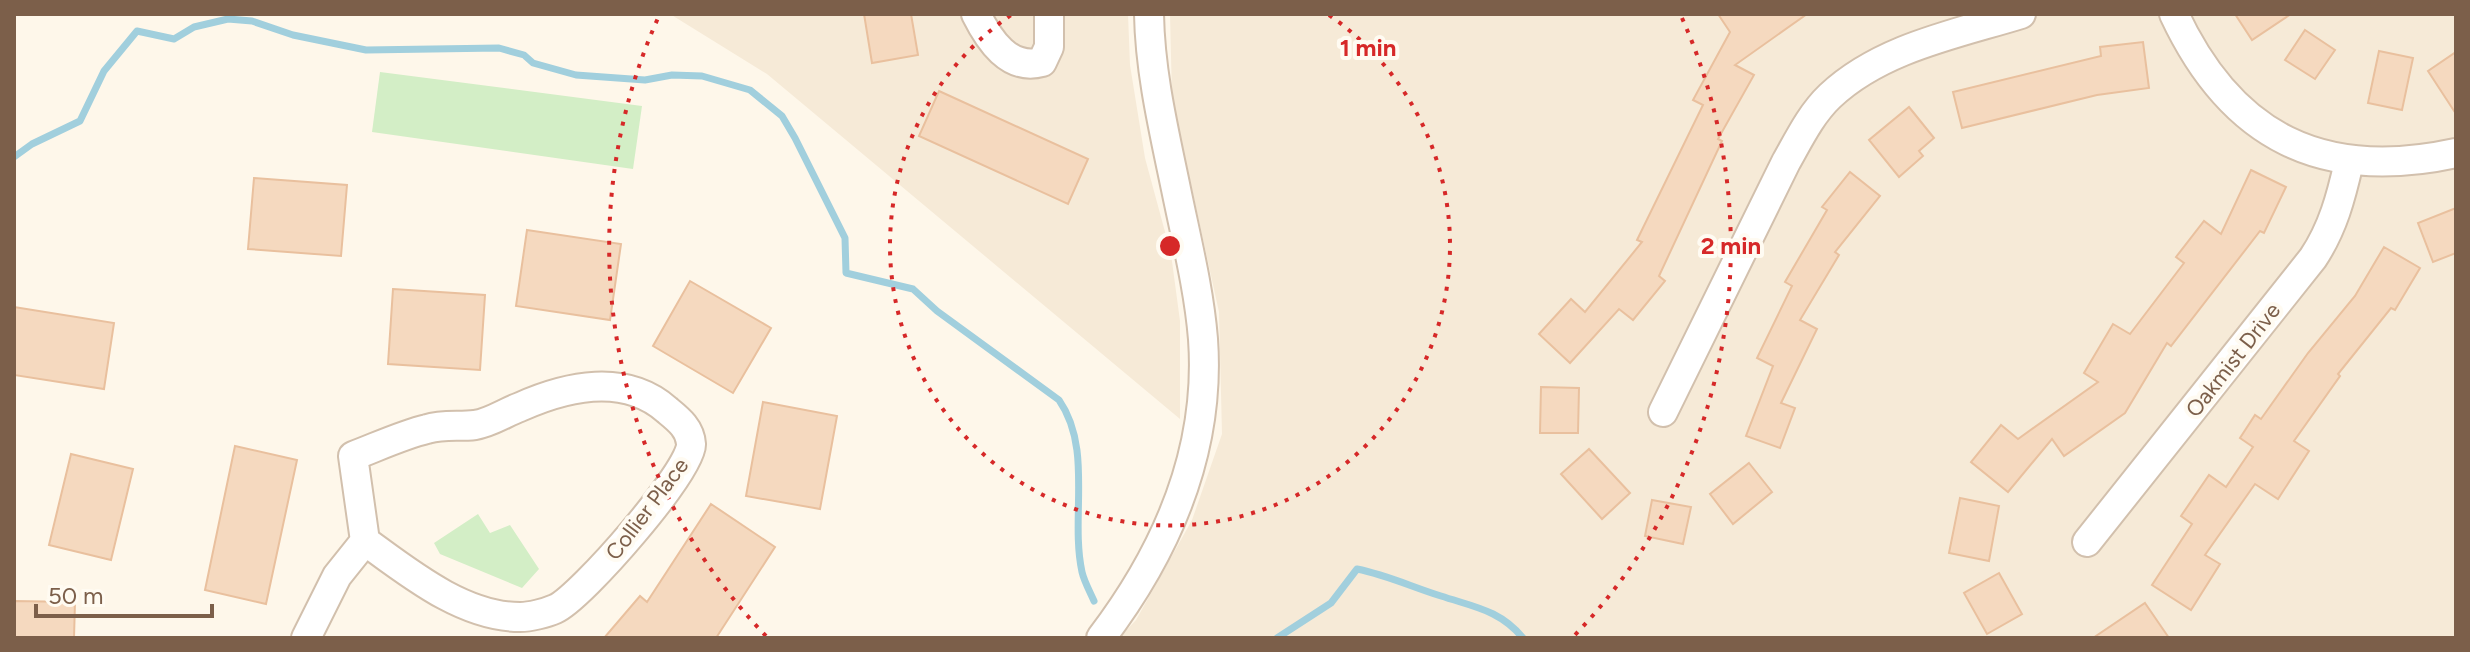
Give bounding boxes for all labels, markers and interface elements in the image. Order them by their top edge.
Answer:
text: 1 min [1340,33,1396,62]
text: 2 min [1701,231,1761,260]
centre of rings [1156,232,1184,260]
street label: Oakmist Drive [2180,297,2286,423]
street label: Collier Place [600,453,694,565]
scale bar [36,568,212,618]
text: 50 m [48,581,104,610]

